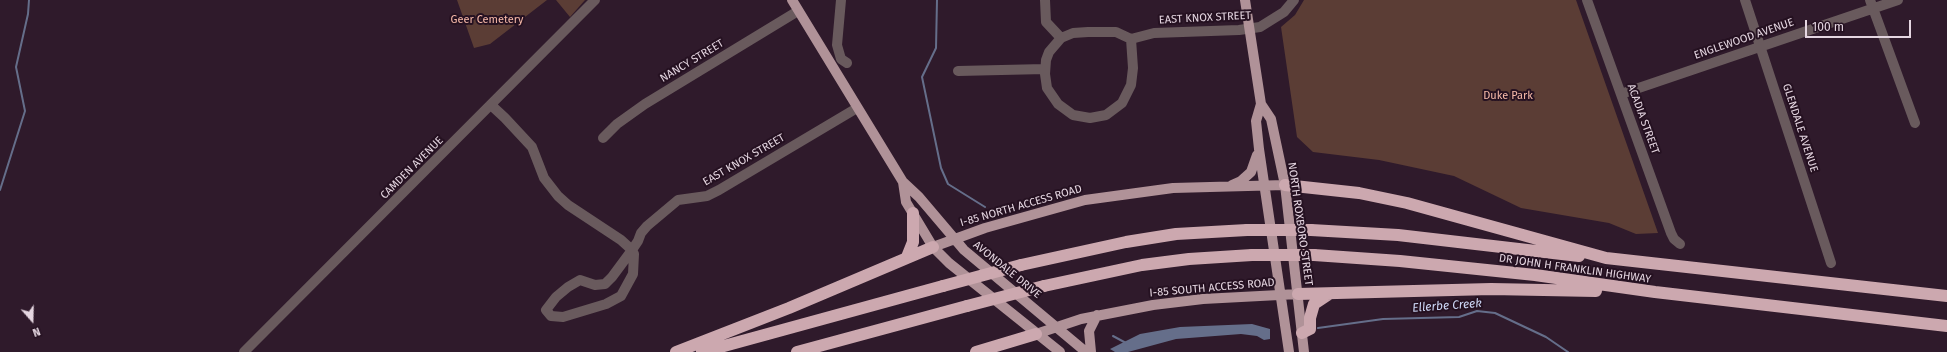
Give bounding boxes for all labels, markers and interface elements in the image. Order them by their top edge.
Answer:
street label: EAST KNOX STREET [1159,9,1251,27]
scale bar [1807,12,1913,38]
park label: Geer Cemetery [451,13,523,27]
street label: ENGLEWOOD AVENUE [1692,16,1796,62]
text: 100 m [1812,20,1844,34]
street label: NANCY STREET [658,37,726,85]
street label: ACADIA STREET [1624,82,1662,156]
street label: GLENDALE AVENUE [1779,82,1821,174]
park label: Duke Park [1483,89,1533,103]
street label: EAST KNOX STREET [701,131,787,189]
street label: CAMDEN AVENUE [378,134,446,202]
street label: NORTH ROXBORO STREET [1285,161,1315,287]
street label: I-85 NORTH ACCESS ROAD [959,182,1083,230]
street label: AVONDALE DRIVE [970,238,1044,302]
street label: DR JOHN H FRANKLIN HIGHWAY [1498,252,1652,286]
street label: I-85 SOUTH ACCESS ROAD [1149,276,1275,300]
water label: Ellerbe Creek [1412,296,1482,316]
north arrow [12,300,52,340]
text: N [31,324,42,339]

